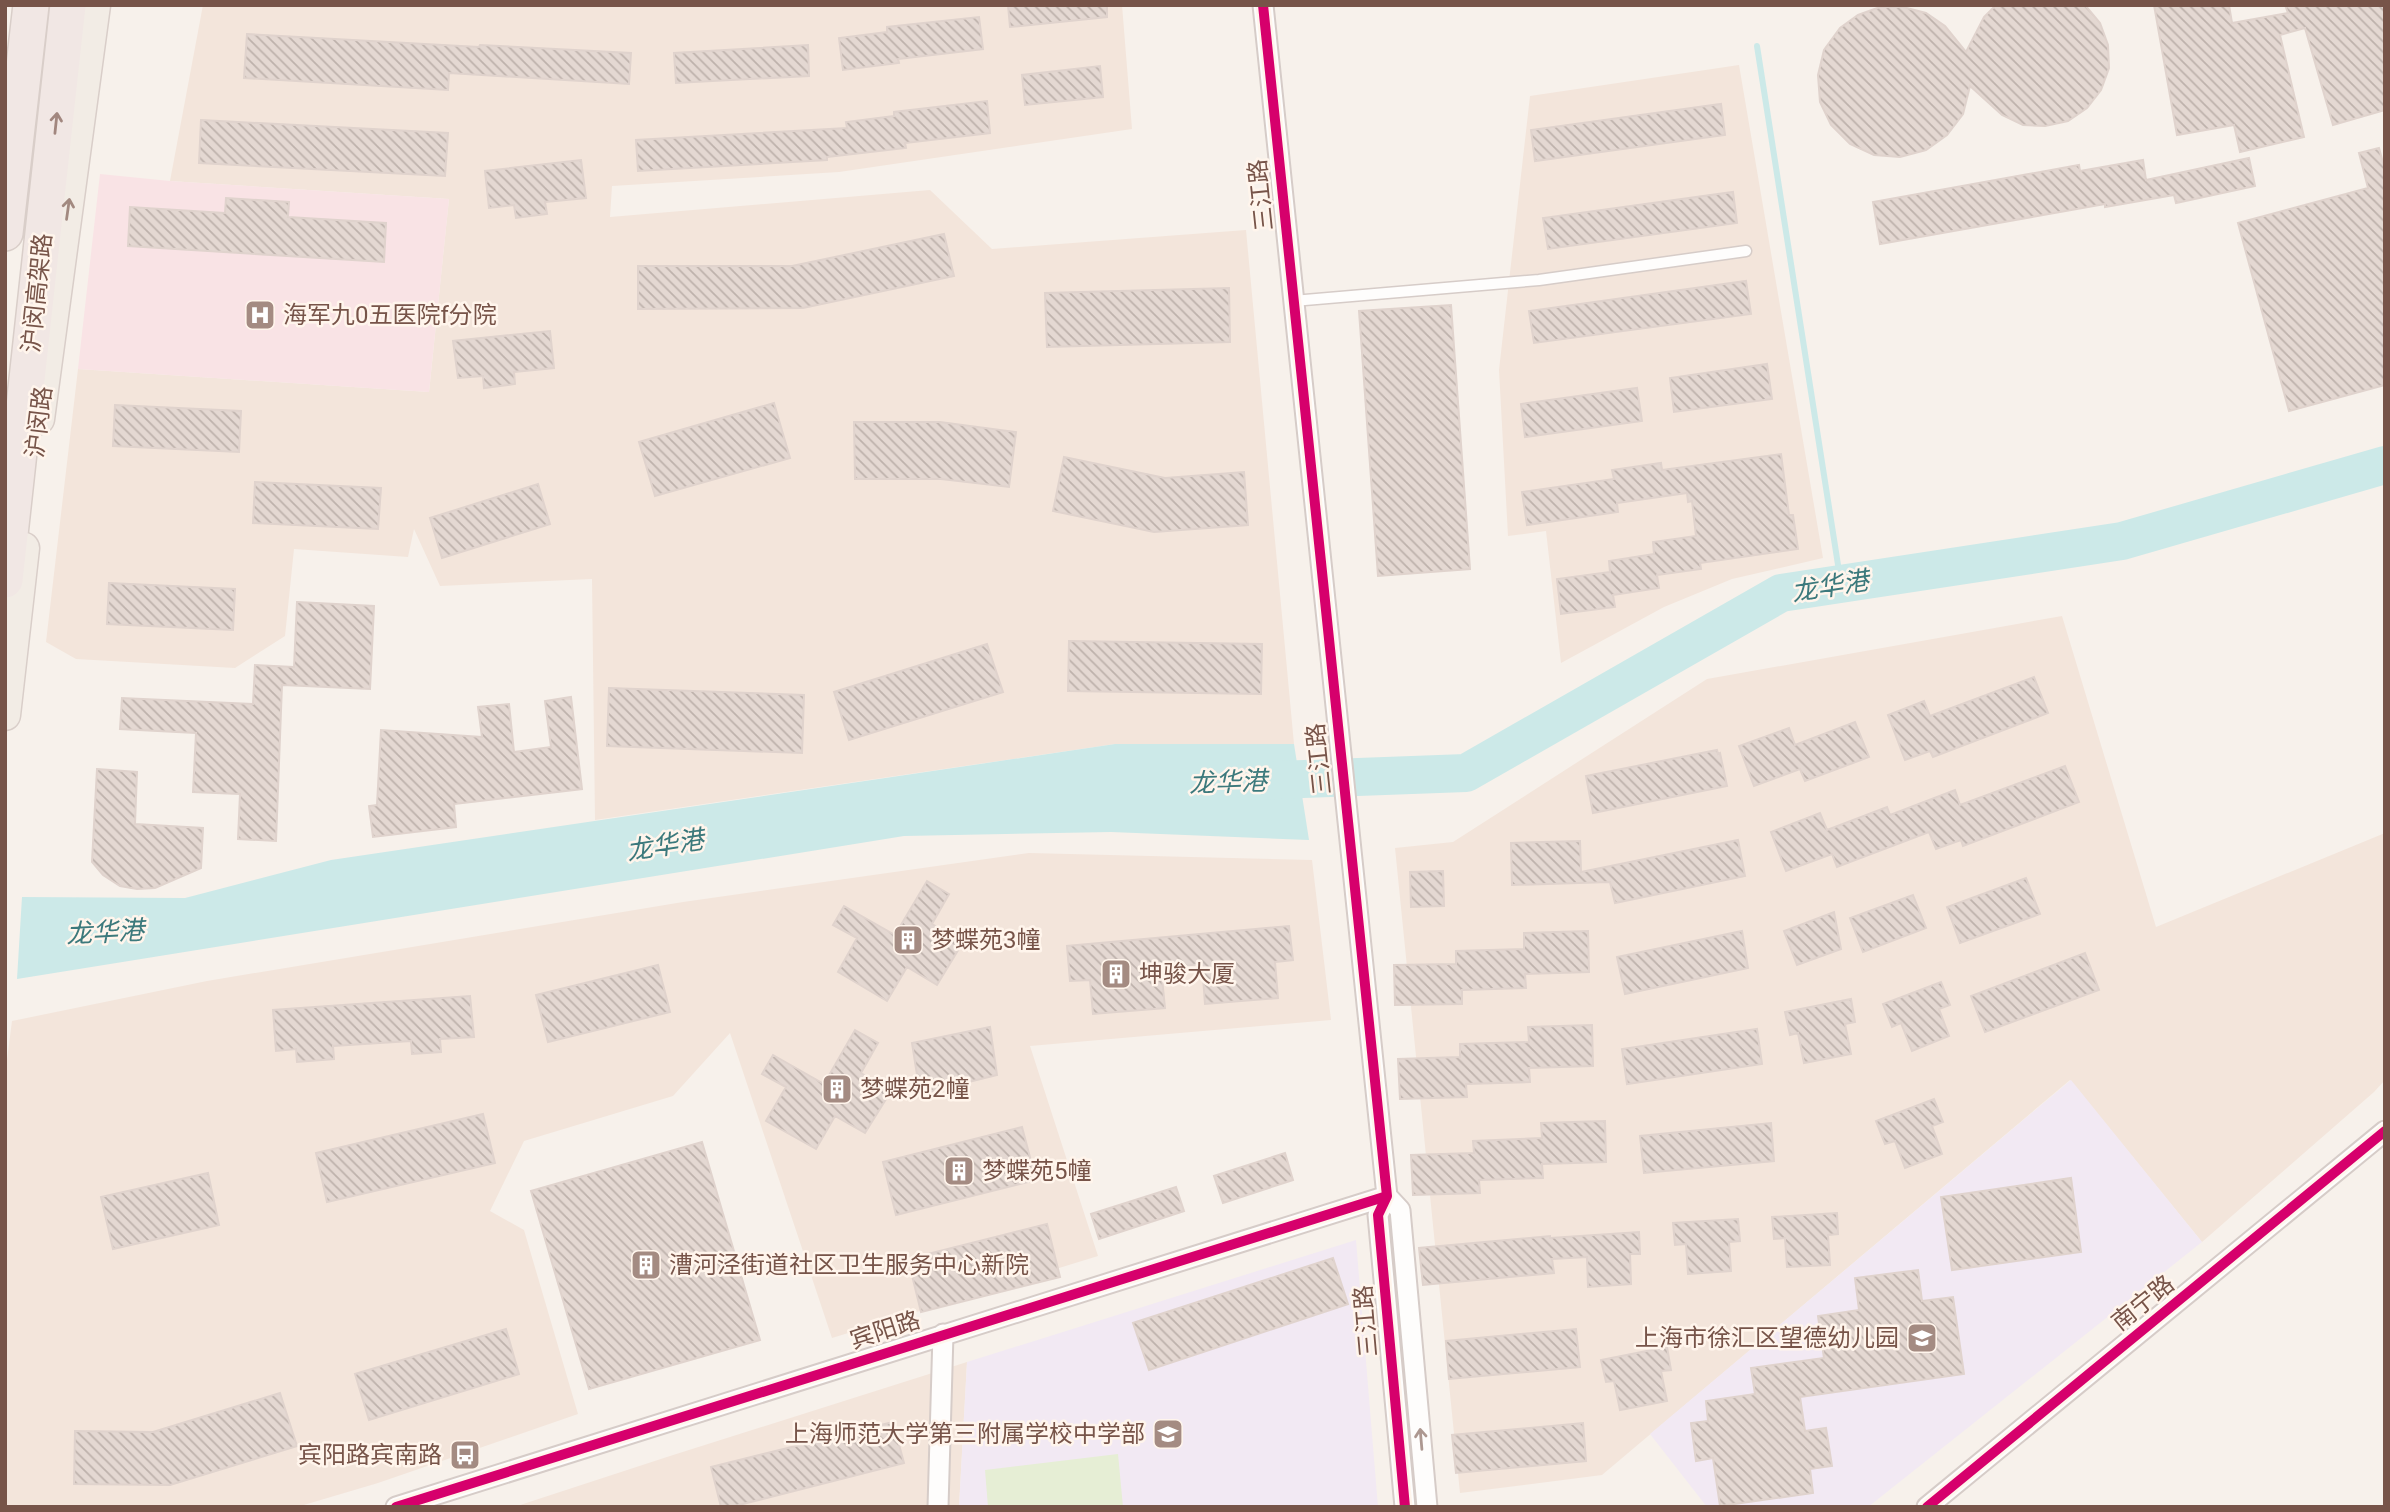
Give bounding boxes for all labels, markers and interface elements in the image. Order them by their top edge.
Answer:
one-way arrow [49,112,62,135]
street label: 三江路 [1243,158,1279,232]
one-way arrow [61,199,74,221]
street label: 沪闵高架路 [17,232,57,354]
hospital icon: 海军九0五医院f分院 [243,298,277,332]
place label: 海军九0五医院f分院 [283,301,497,329]
street label: 沪闵路 [21,385,57,459]
water label: 龙华港 [1789,564,1875,607]
street label: 三江路 [1301,722,1337,796]
water label: 龙华港 [1188,766,1271,798]
water label: 龙华港 [624,823,710,866]
water label: 龙华港 [65,915,149,949]
building icon: 梦蝶苑3幢 [891,923,925,957]
place label: 梦蝶苑3幢 [931,926,1041,954]
building icon: 坤骏大厦 [1099,957,1133,991]
place label: 坤骏大厦 [1139,960,1235,988]
building icon: 梦蝶苑2幢 [820,1072,854,1106]
place label: 梦蝶苑2幢 [860,1075,970,1103]
building icon: 梦蝶苑5幢 [942,1154,976,1188]
place label: 梦蝶苑5幢 [982,1157,1092,1185]
building icon: 漕河泾街道社区卫生服务中心新院 [629,1248,663,1282]
place label: 漕河泾街道社区卫生服务中心新院 [669,1251,1029,1279]
street label: 南宁路 [2106,1269,2180,1337]
street label: 三江路 [1349,1284,1383,1358]
street label: 宾阳路 [846,1306,924,1354]
school or university icon: 上海市徐汇区望德幼儿园 [1905,1321,1939,1355]
place label: 上海市徐汇区望德幼儿园 [1635,1324,1899,1352]
school or university icon: 上海师范大学第三附属学校中学部 [1151,1417,1185,1451]
place label: 上海师范大学第三附属学校中学部 [785,1420,1145,1448]
one-way arrow [1414,1428,1427,1451]
bus stop icon: 宾阳路宾南路 [448,1438,482,1472]
place label: 宾阳路宾南路 [298,1441,442,1469]

